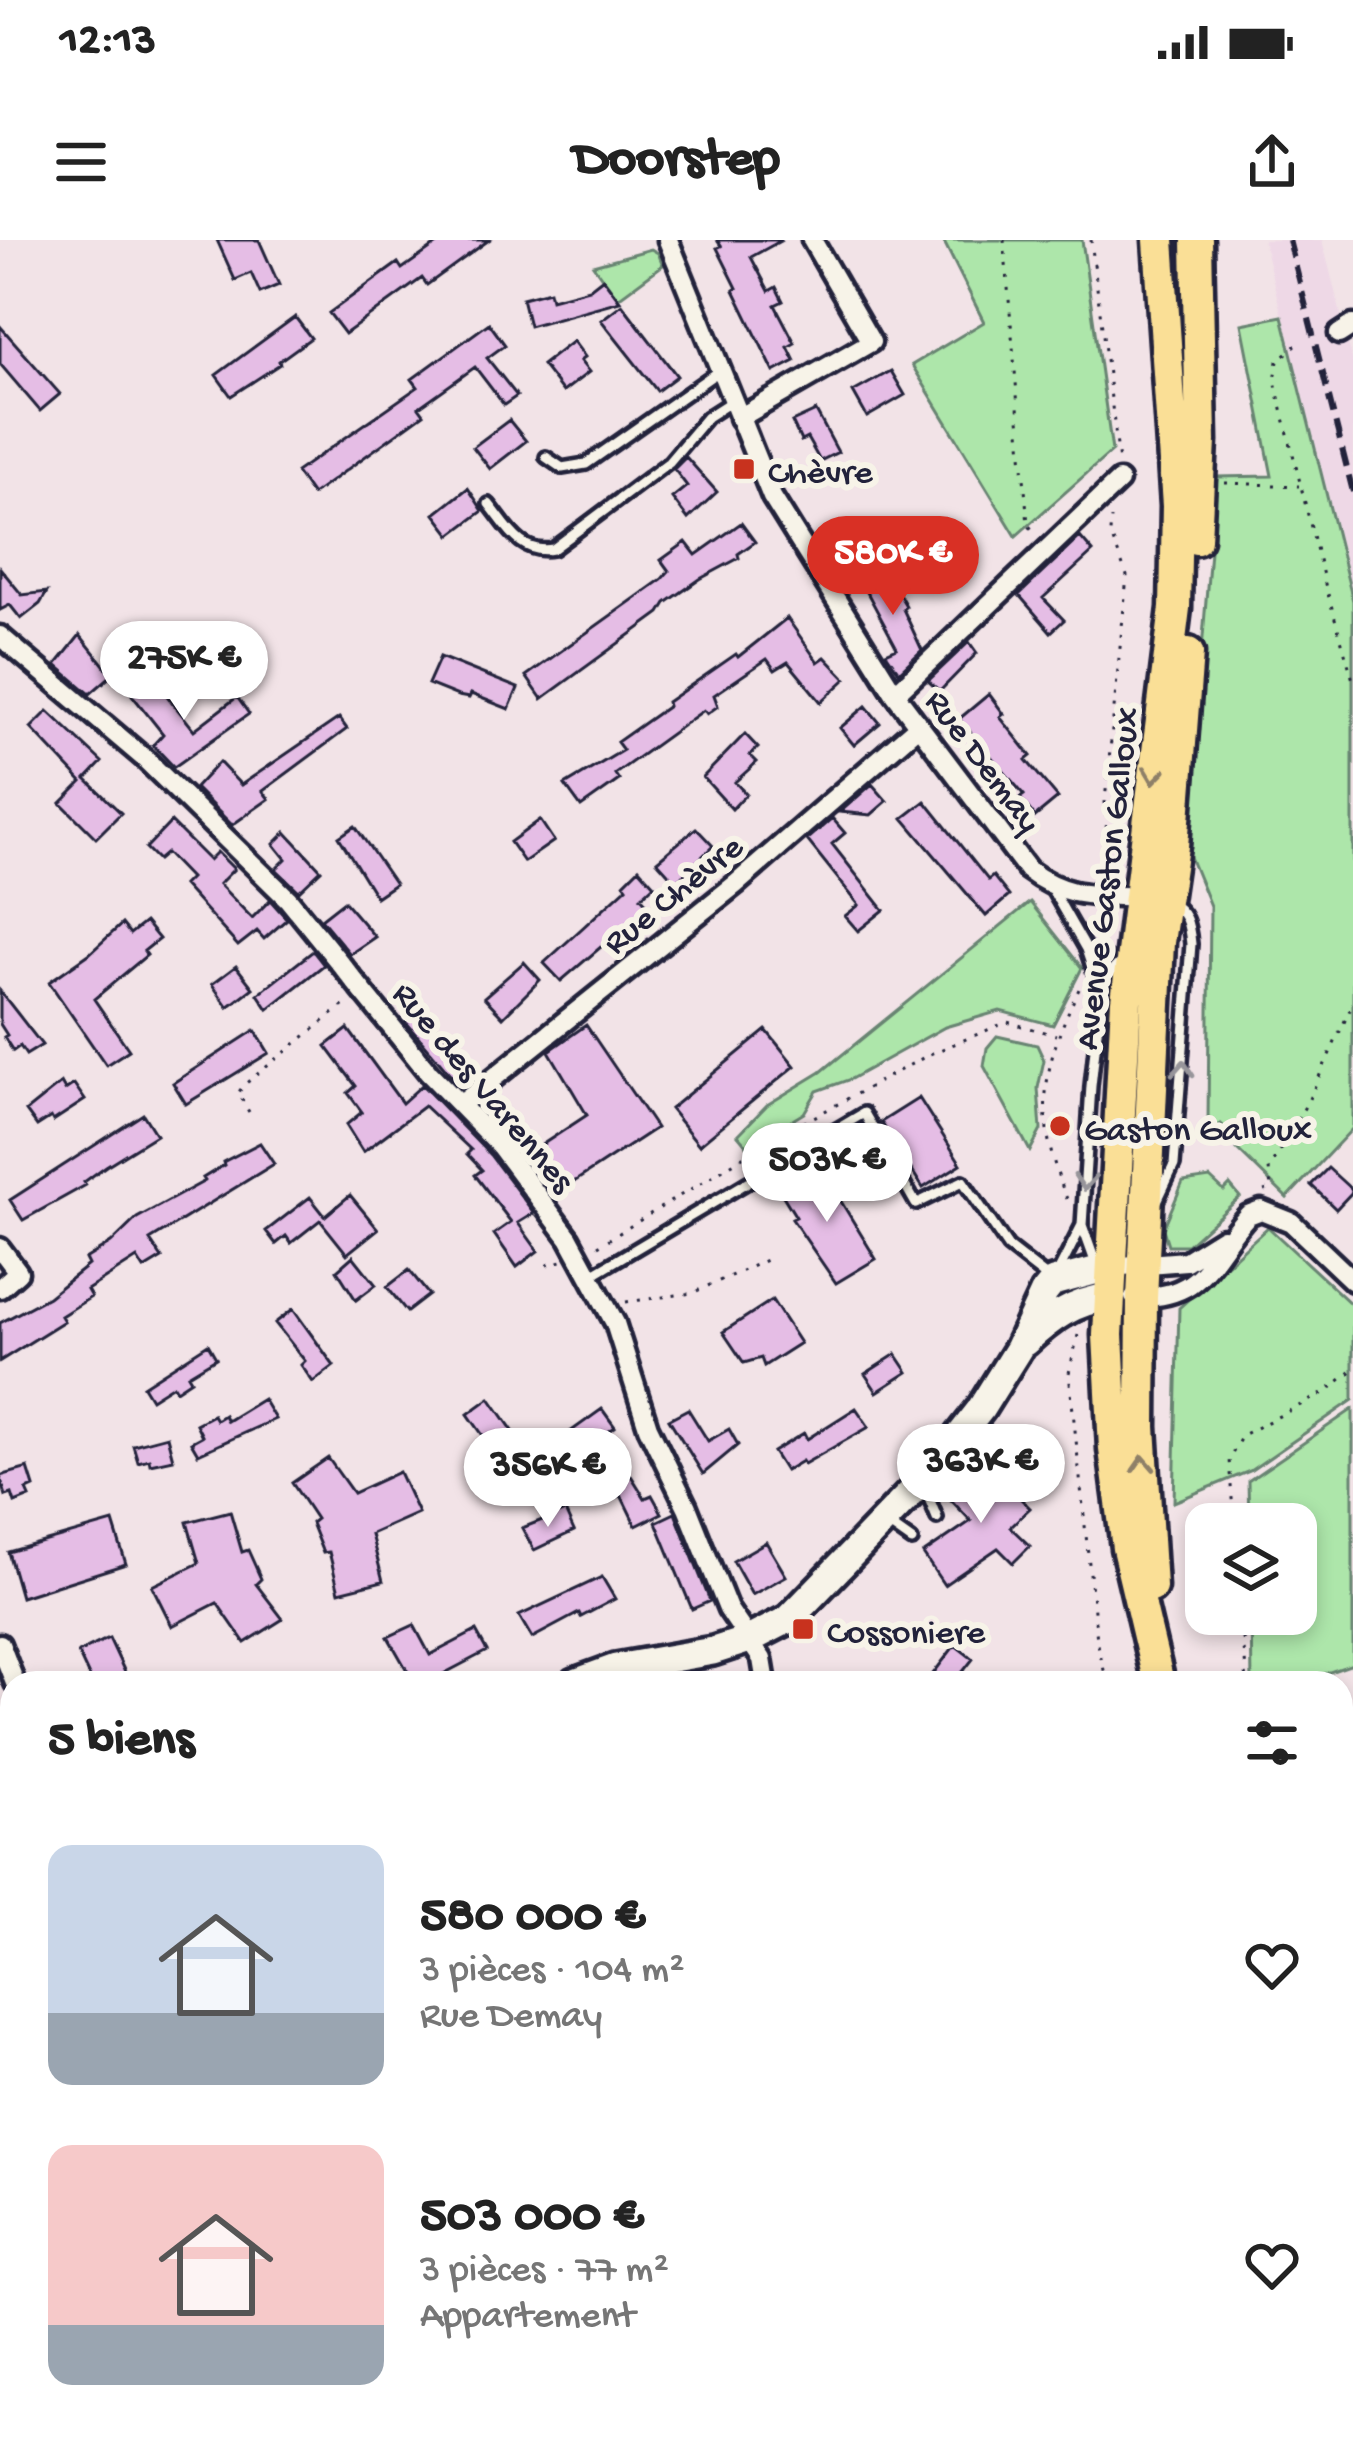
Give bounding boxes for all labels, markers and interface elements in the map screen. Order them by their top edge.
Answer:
text: 12:13 [60,16,156,69]
icon: menu [48,129,114,195]
icon: share [1239,129,1305,195]
text: Doorstep [573,130,780,194]
place label: Chèvre [768,454,873,497]
marker: Chèvre [731,456,757,482]
pin: 580K € [795,516,991,618]
text: 580K € [834,532,952,578]
pin: 275K € [86,621,282,723]
text: 275K € [127,637,241,683]
street label: Rue Demay [913,683,1049,843]
street label: Avenue Gaston Galloux [1068,705,1153,1053]
one-way arrow [1141,765,1167,785]
street label: Rue Chèvre [596,827,754,966]
street label: Rue des Varennes [380,975,583,1205]
one-way arrow [1170,1059,1196,1078]
place label: Gaston Galloux [1084,1111,1312,1154]
marker: Gaston Galloux [1047,1113,1073,1139]
pin: 503K € [729,1123,925,1225]
text: 503K € [769,1139,885,1185]
one-way arrow [1072,1173,1098,1192]
pin: 363K € [883,1424,1079,1526]
pin: 356K € [450,1428,646,1530]
text: 363K € [924,1440,1038,1486]
text: 356K € [491,1444,605,1490]
one-way arrow [1131,1454,1157,1473]
map controls [1185,1503,1317,1635]
button: layers [1185,1503,1317,1635]
place label: Cossoniere [827,1614,986,1657]
marker: Cossoniere [790,1616,816,1642]
icon: filters [1239,1710,1305,1776]
text: 5 biens [48,1713,194,1773]
text: 580 000 € [420,1889,645,1949]
icon: home [144,1893,288,2037]
icon: heart [1239,1932,1305,1998]
text: 3 pièces · 104 m² [420,1949,684,1995]
text: Rue Demay [420,1995,602,2041]
text: 503 000 € [420,2189,644,2249]
icon: home [144,2193,288,2337]
icon: heart [1239,2232,1305,2298]
text: 3 pièces · 77 m² [420,2249,669,2295]
text: Appartement [420,2295,635,2341]

